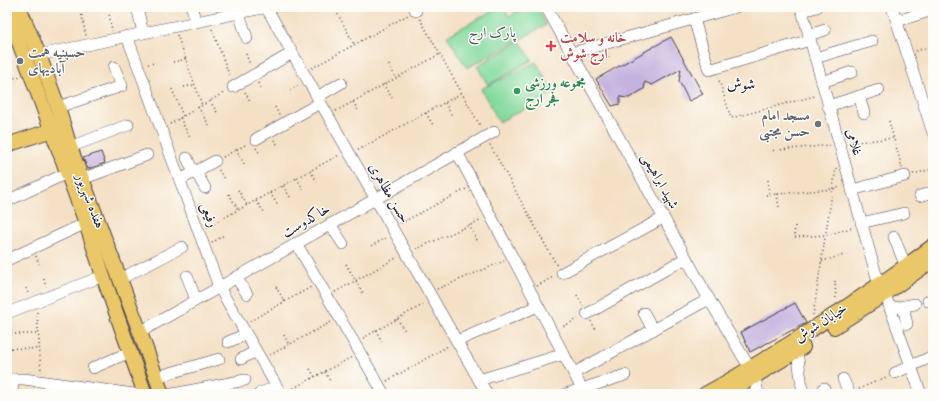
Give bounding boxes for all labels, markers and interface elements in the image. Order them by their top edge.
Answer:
park label: پارک ارج [468,24,517,45]
place label: خانه و سلامت ارج شوش [560,29,627,66]
marker: خانه و سلامت ارج شوش [545,40,557,52]
place label: حسینیه همت آبادیهای [28,44,85,78]
marker: حسینیه همت آبادیهای [15,56,25,66]
place label: مجموعه ورزشی فجر ارج [525,74,586,111]
district label: شوش [727,75,755,94]
marker: مجموعه ورزشی فجر ارج [512,86,522,96]
place label: مسجد امام حسن مجتبی [759,107,810,143]
marker: مسجد امام حسن مجتبی [813,119,823,129]
street label: غلامی [842,126,866,158]
street label: شهید ابراهیمی [637,150,683,212]
street label: حسن مظاهری [364,160,414,226]
street label: هفده شهریور [71,169,109,231]
street label: رفیعی [196,200,222,230]
street label: خاکدوست [279,200,333,242]
street label: خیابان شوش [791,299,851,347]

